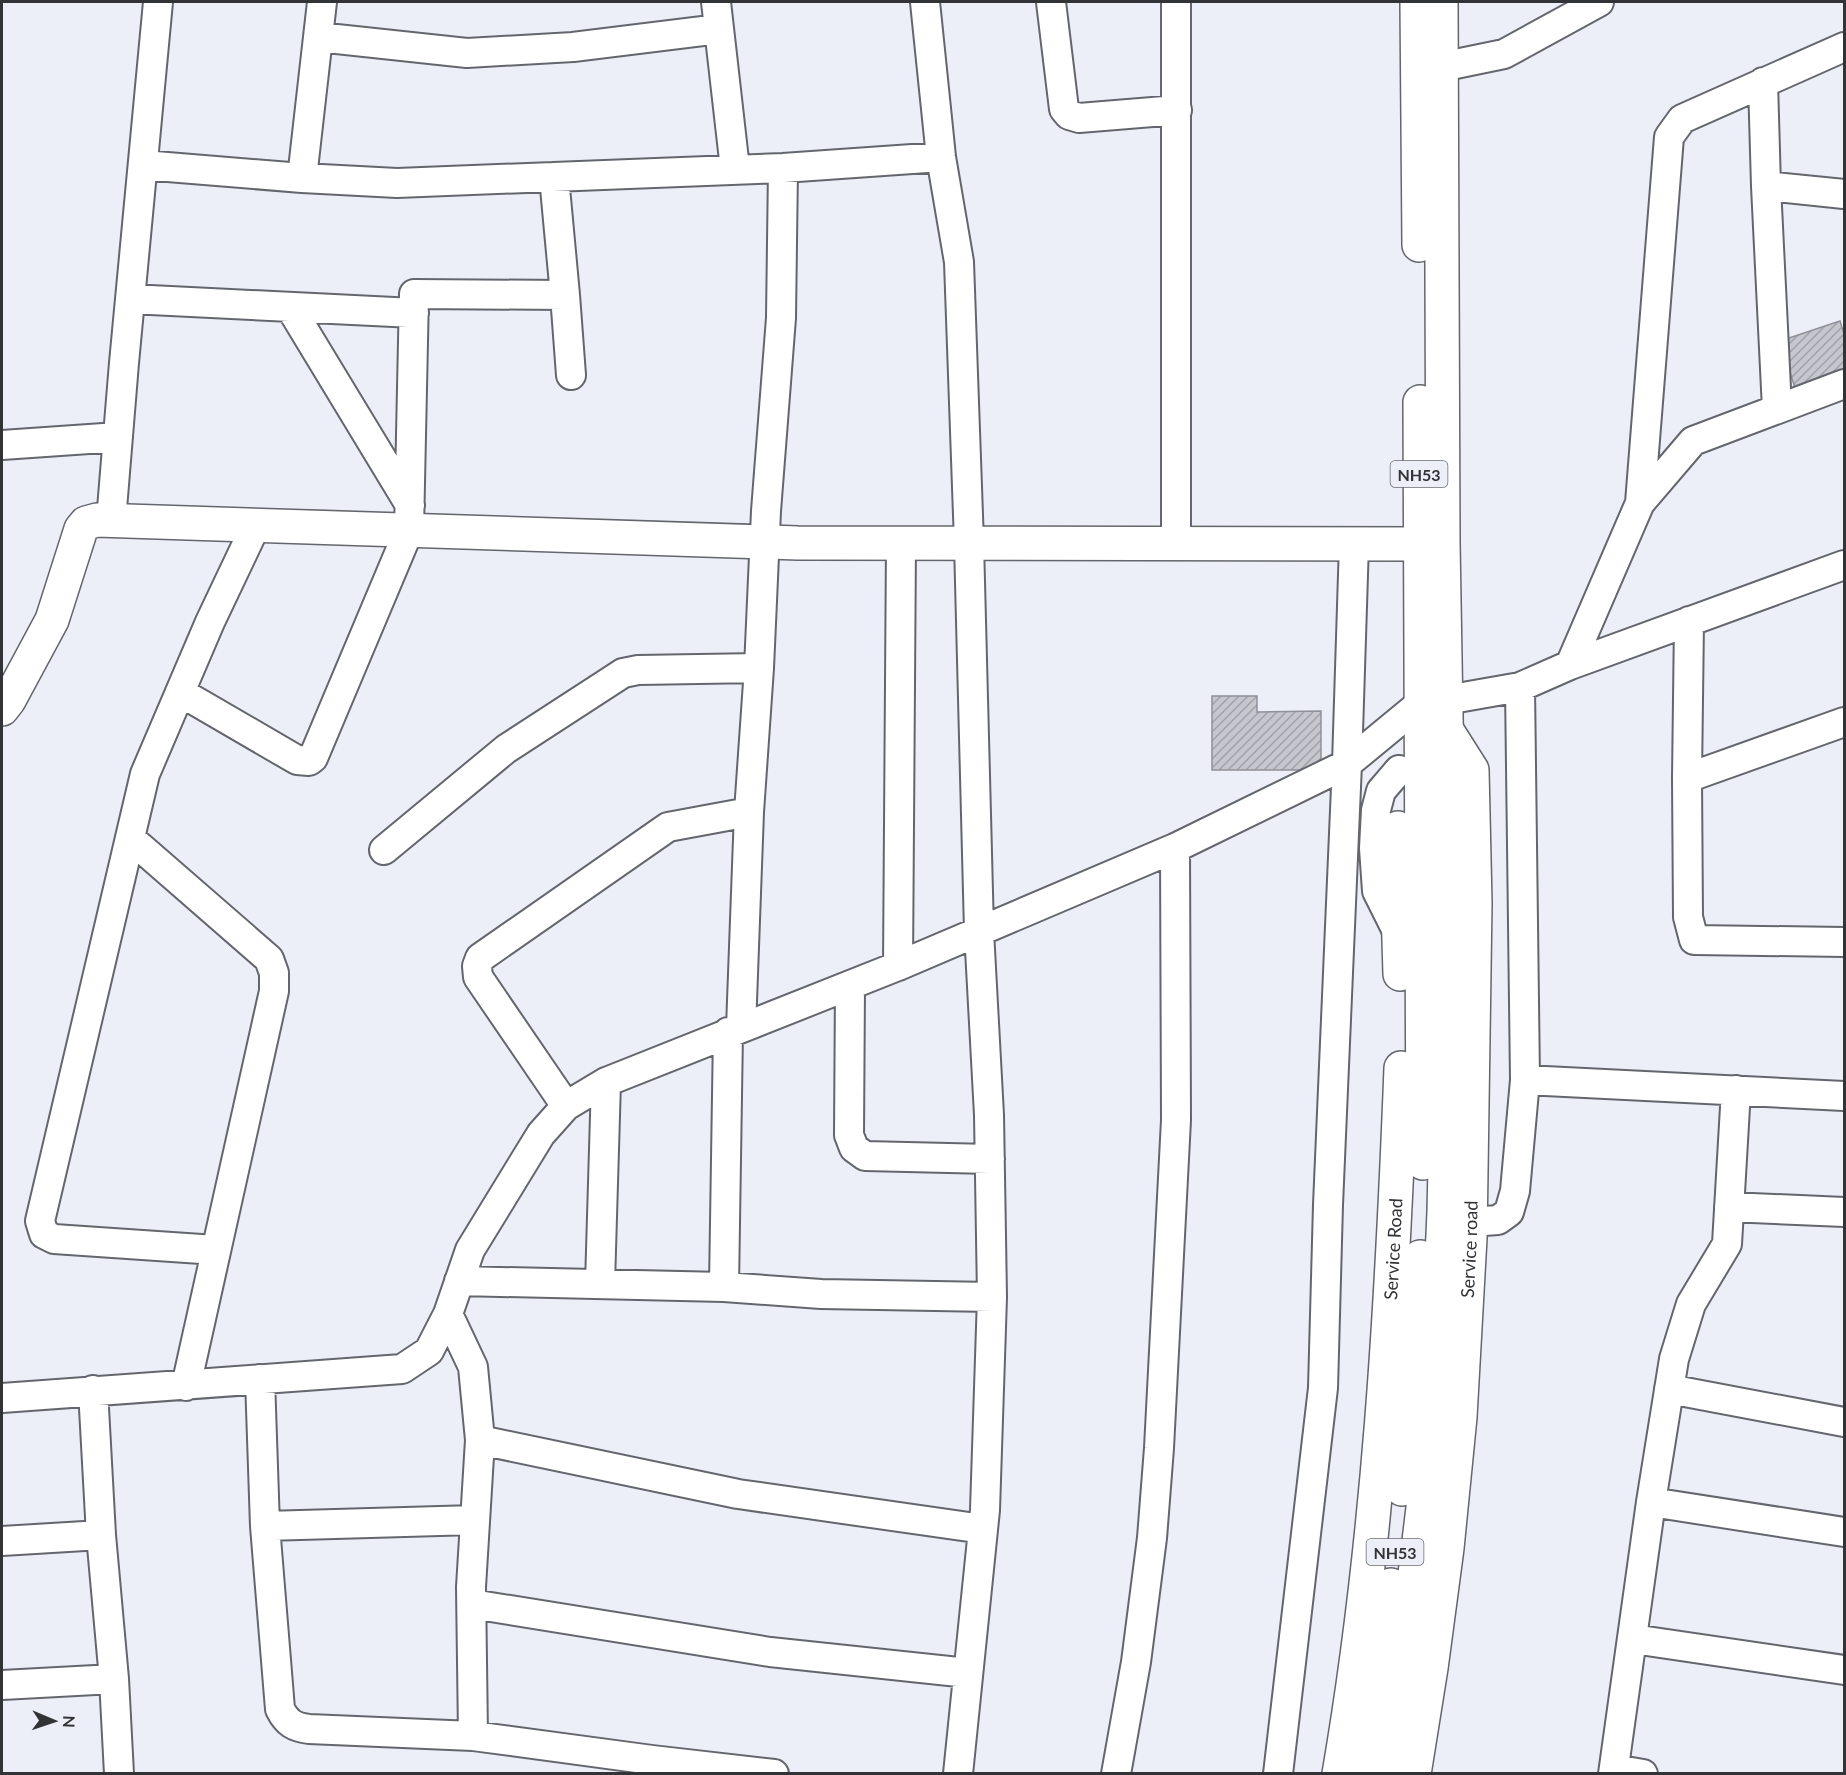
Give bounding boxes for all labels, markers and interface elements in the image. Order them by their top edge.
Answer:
road number: NH53 [1390,461,1448,487]
street label: Service Road [1379,1198,1406,1301]
street label: Service road [1456,1200,1482,1299]
road number: NH53 [1366,1539,1424,1565]
north arrow [24,1691,84,1751]
text: N [60,1715,79,1728]

